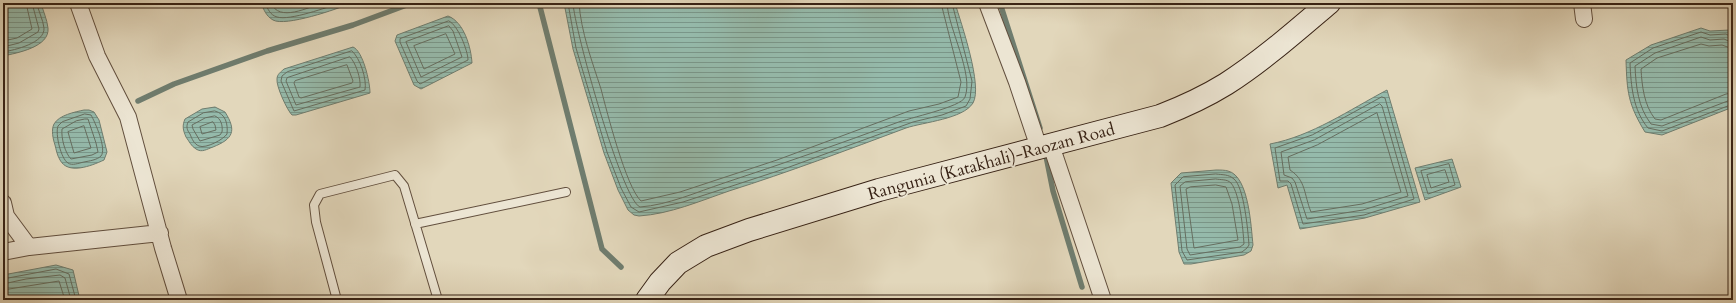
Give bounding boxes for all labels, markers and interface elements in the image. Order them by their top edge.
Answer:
street label: Rangunia (Katakhali)-Raozan Road [865,117,1117,206]

